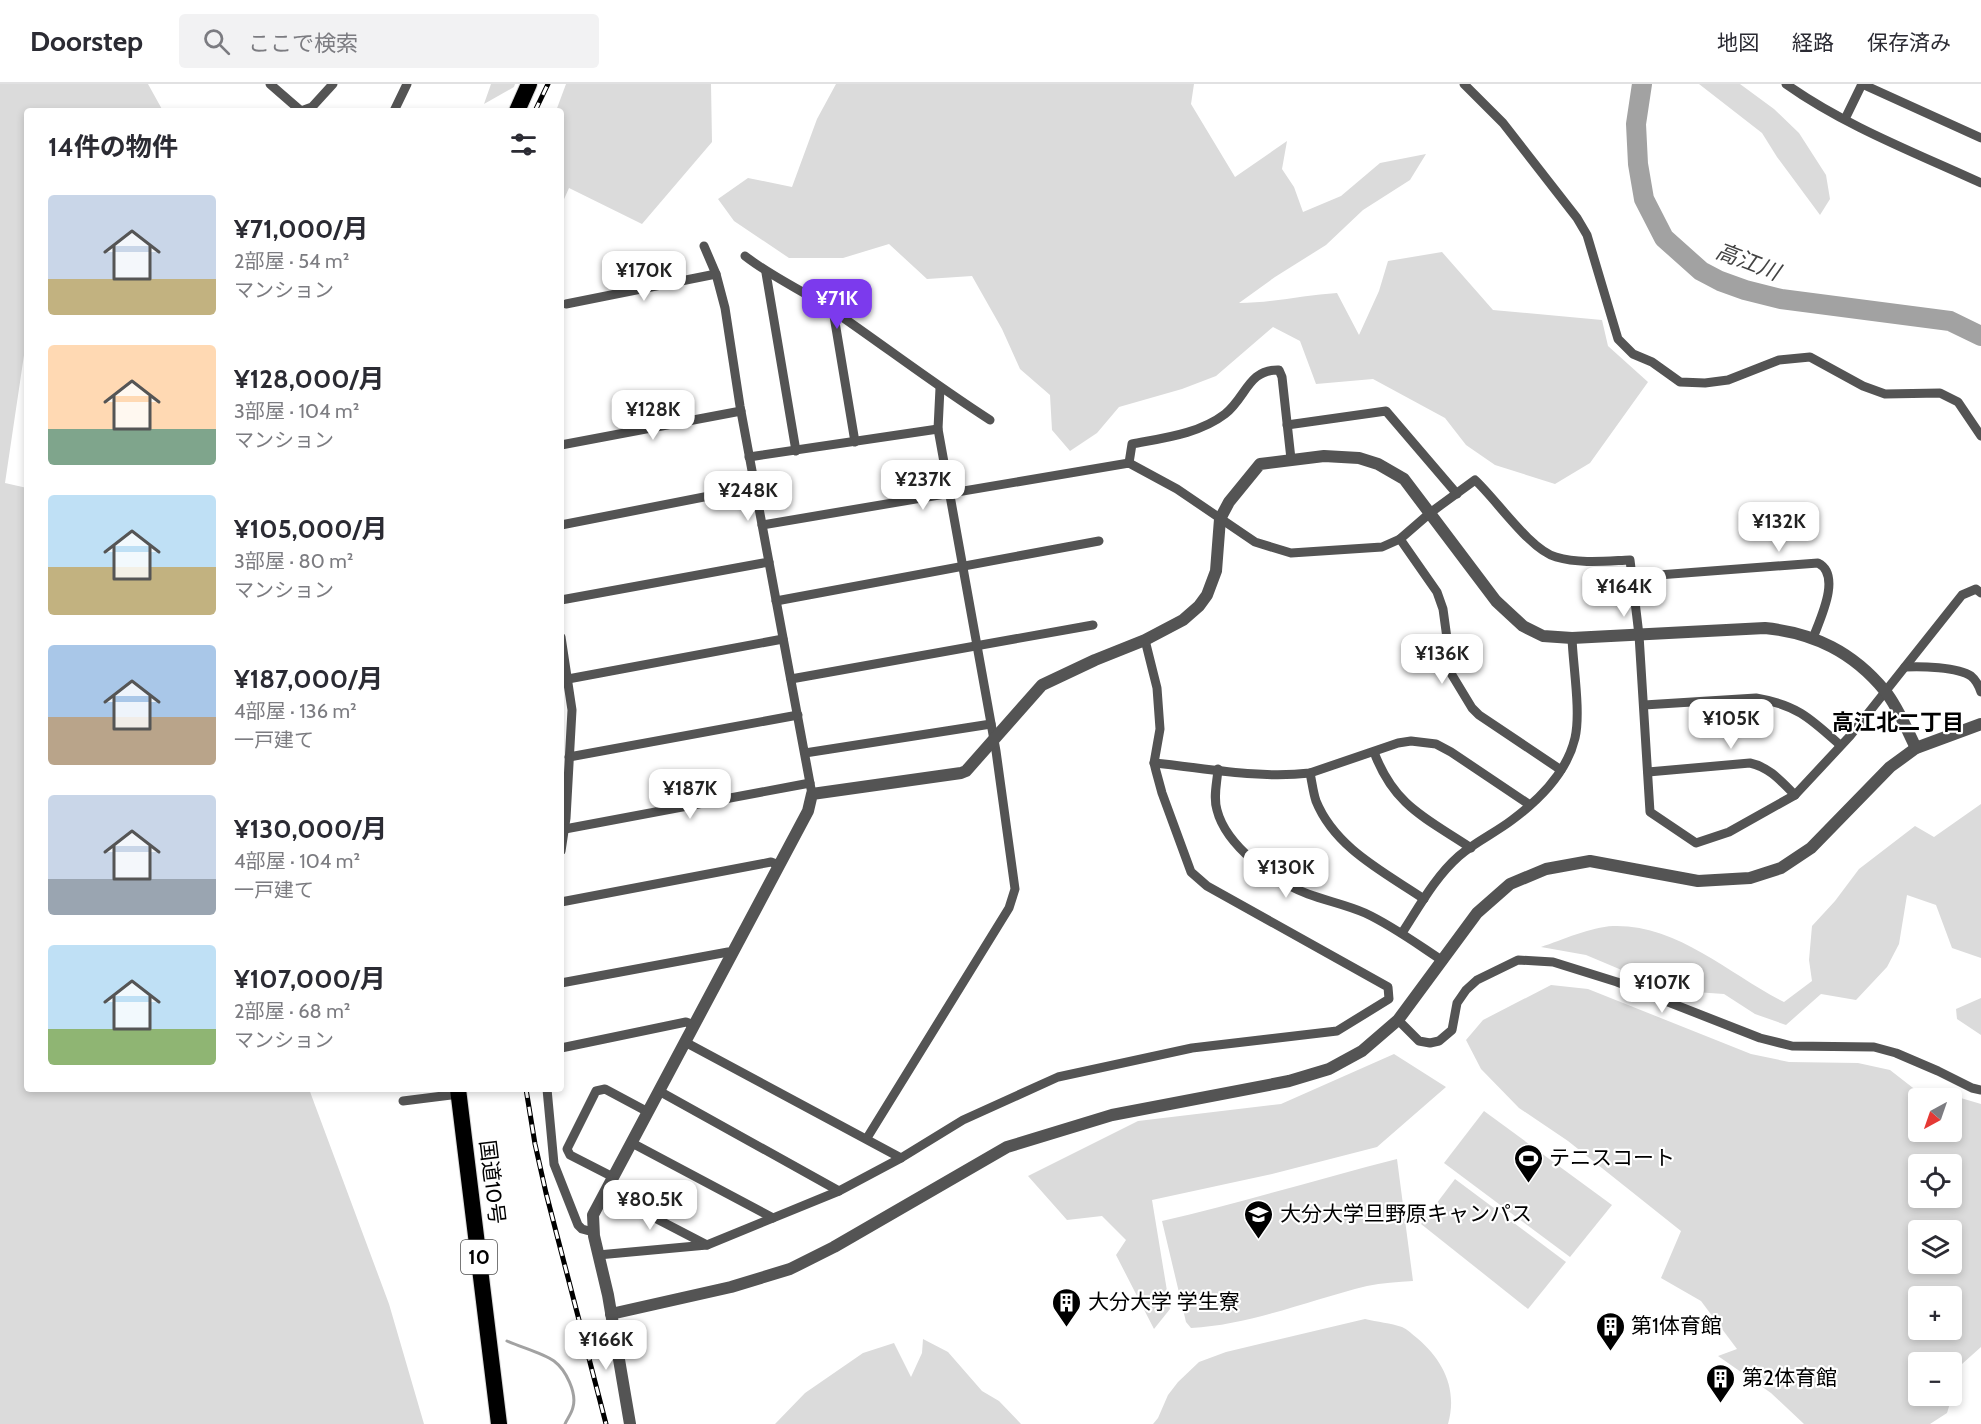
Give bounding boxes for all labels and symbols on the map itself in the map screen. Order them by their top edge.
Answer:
water label: 高江川 [1712,237,1785,287]
pin: ¥170K [602,251,686,302]
pin: ¥71K [801,279,873,330]
pin: ¥128K [611,390,695,441]
pin: ¥237K [881,460,965,511]
pin: ¥248K [706,471,790,522]
pin: ¥132K [1737,502,1821,553]
pin: ¥164K [1582,567,1666,618]
pin: ¥136K [1400,634,1484,685]
pin: ¥105K [1689,699,1773,750]
district label: 高江北二丁目 [1832,709,1964,736]
pin: ¥187K [648,769,732,820]
pin: ¥130K [1244,848,1328,899]
pin: ¥107K [1620,963,1704,1014]
north arrow [1908,1088,1962,1142]
street label: 国道10号 [475,1138,510,1225]
sports icon: テニスコート [1512,1142,1544,1184]
place label: テニスコート [1549,1145,1675,1170]
pin: ¥80.5K [601,1180,699,1231]
school or university icon: 大分大学旦野原キャンパス [1243,1198,1275,1240]
place label: 大分大学旦野原キャンパス [1280,1201,1532,1226]
road number: 10 [461,1240,497,1274]
building icon: 大分大学 学生寮 [1051,1286,1083,1328]
place label: 大分大学 学生寮 [1088,1289,1240,1314]
building icon: 第1体育館 [1594,1310,1626,1352]
place label: 第1体育館 [1631,1313,1722,1338]
pin: ¥166K [564,1320,648,1371]
building icon: 第2体育館 [1705,1362,1737,1404]
place label: 第2体育館 [1742,1365,1837,1390]

